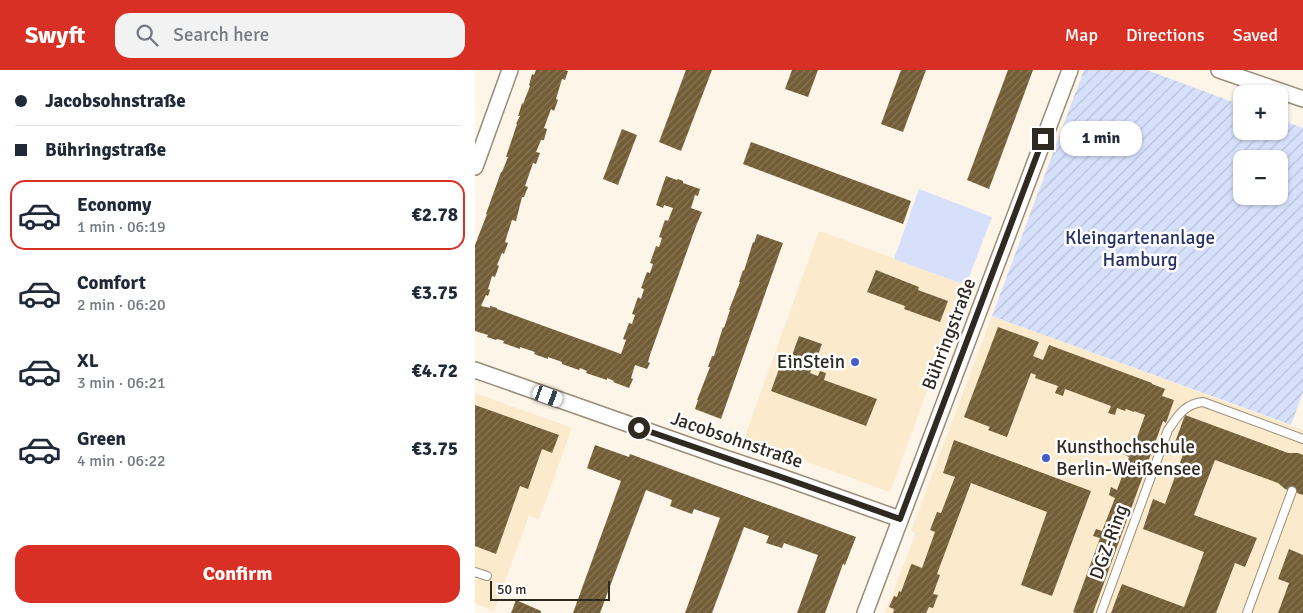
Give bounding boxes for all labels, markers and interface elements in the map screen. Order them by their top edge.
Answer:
search box [115,13,465,58]
text: Swyft [25,20,85,50]
icon: search [133,21,161,49]
text: Search here [173,23,269,47]
text: Map [1065,24,1098,46]
text: Directions [1126,24,1205,46]
text: Saved [1233,24,1278,46]
map controls [1233,85,1288,205]
button: + [1233,85,1288,140]
text: Jacobsohnstraße [45,89,186,113]
callout: 1 min [1061,122,1143,156]
route end [1032,128,1054,150]
text: 1 min [1082,128,1120,148]
text: Bühringstraße [45,138,166,162]
button: − [1233,150,1288,205]
icon: car [17,193,62,238]
text: Economy [77,193,151,217]
text: €2.78 [412,203,458,227]
text: 1 min · 06:19 [77,217,166,237]
park label: Kleingartenanlage Hamburg [1065,226,1215,272]
icon: car [17,271,62,316]
text: Comfort [77,271,146,295]
street label: Bühringstraße [917,275,981,393]
text: €3.75 [412,281,458,305]
text: 2 min · 06:20 [77,295,166,315]
icon: car [17,349,62,394]
text: XL [77,349,99,373]
place label: EinStein [777,350,845,374]
marker: EinStein [849,356,861,368]
text: €4.72 [412,359,458,383]
text: 3 min · 06:21 [77,373,166,393]
car [531,384,564,408]
street label: Jacobsohnstraße [668,406,806,474]
route start [628,417,650,439]
icon: car [17,427,62,472]
text: Green [77,427,126,451]
place label: Kunsthochschule Berlin-Weißensee [1056,435,1201,481]
text: €3.75 [412,437,458,461]
text: 4 min · 06:22 [77,451,166,471]
marker: Kunsthochschule Berlin-Weißensee [1040,452,1052,464]
street label: DGZ-Ring [1084,501,1134,583]
button: Confirm [15,545,460,603]
scale bar [490,578,610,601]
text: 50 m [497,581,526,598]

